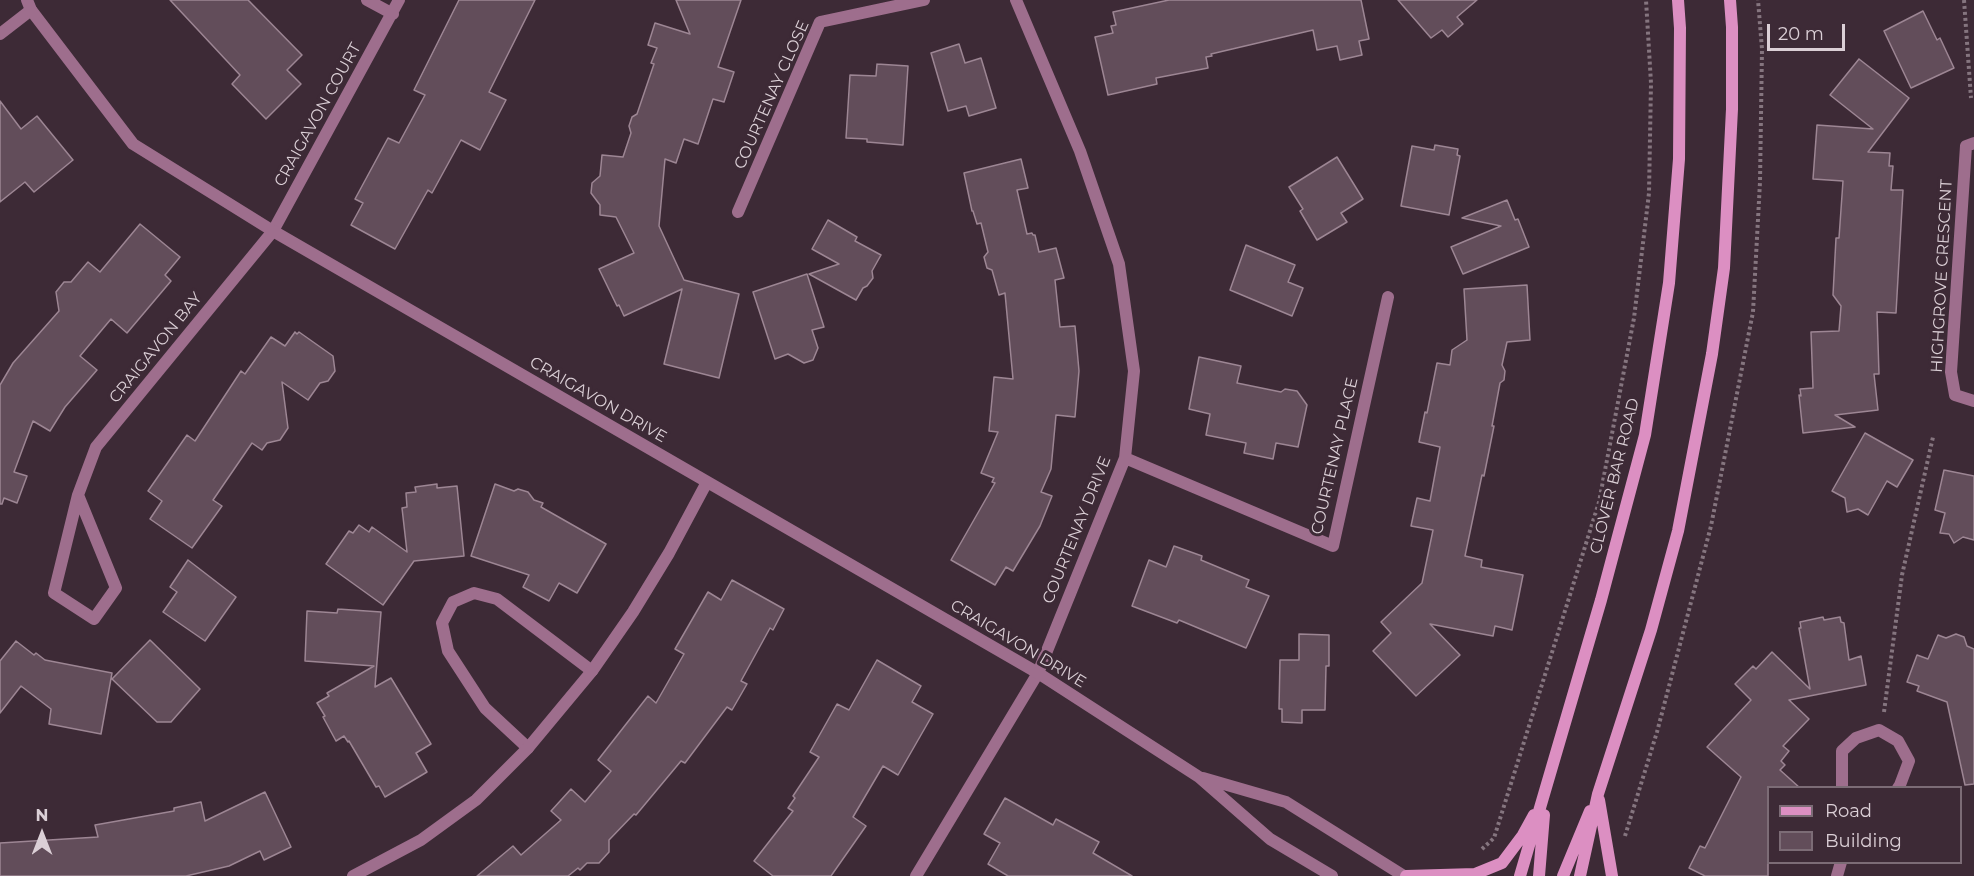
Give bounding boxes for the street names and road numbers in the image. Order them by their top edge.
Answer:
street label: COURTENAY CLOSE [731,18,813,172]
street label: CRAIGAVON COURT [270,40,366,190]
street label: HIGHGROVE CRESCENT [1927,179,1957,373]
street label: CRAIGAVON BAY [105,289,207,407]
street label: CRAIGAVON DRIVE [526,353,670,447]
street label: COURTENAY PLACE [1308,376,1362,536]
street label: CLOVER BAR ROAD [1586,396,1644,556]
street label: COURTENAY DRIVE [1039,453,1115,607]
street label: CRAIGAVON DRIVE [947,596,1089,692]

